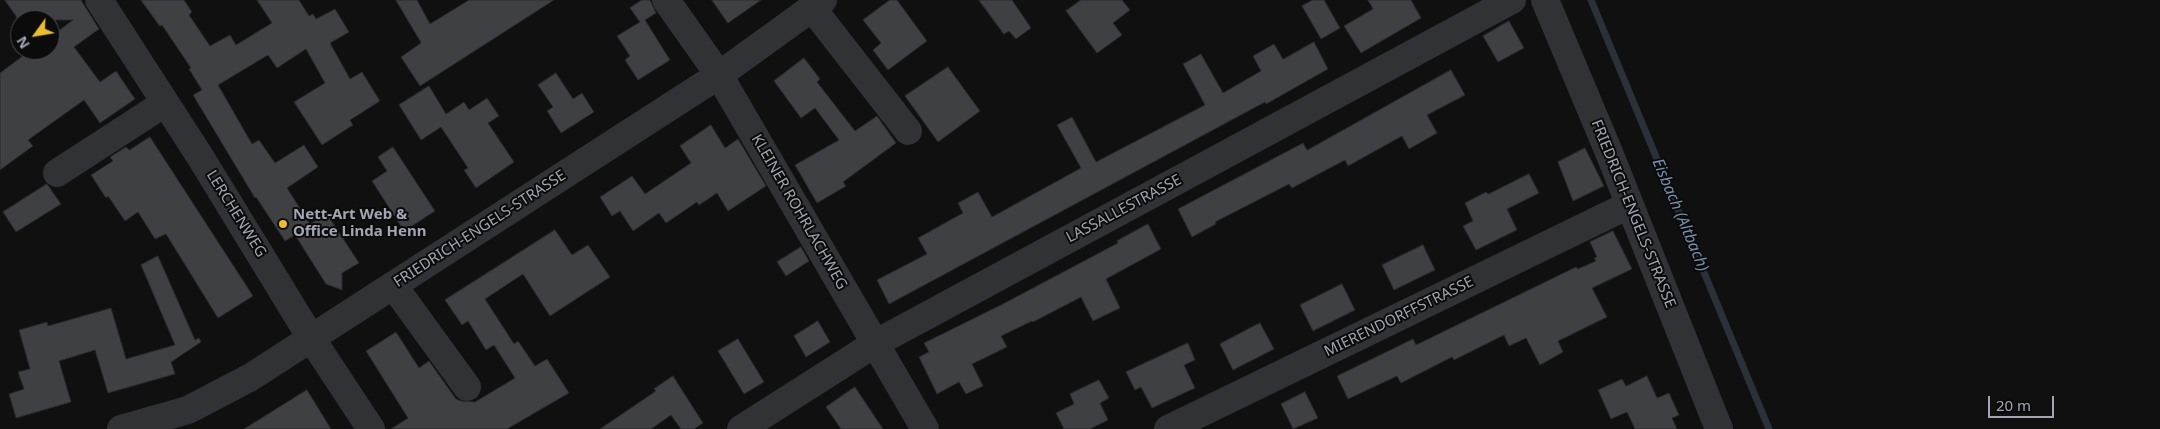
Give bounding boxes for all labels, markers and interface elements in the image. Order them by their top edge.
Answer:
north arrow [10,10,60,60]
text: N [12,33,34,53]
street label: FRIEDRICH-ENGELS-STRASSE [1587,117,1679,311]
street label: KLEINER ROHRLACHWEG [747,131,851,293]
water label: Eisbach (Altbach) [1648,156,1712,274]
street label: LERCHENWEG [202,167,270,261]
street label: FRIEDRICH-ENGELS-STRASSE [391,167,569,291]
street label: LASSALLESTRASSE [1063,171,1185,247]
place label: Nett-Art Web & Office Linda Henn [293,206,426,241]
marker: Nett-Art Web & Office Linda Henn [277,218,289,230]
street label: MIERENDORFFSTRASSE [1321,273,1477,361]
scale bar [1990,386,2056,418]
text: 20 m [1996,395,2031,415]

